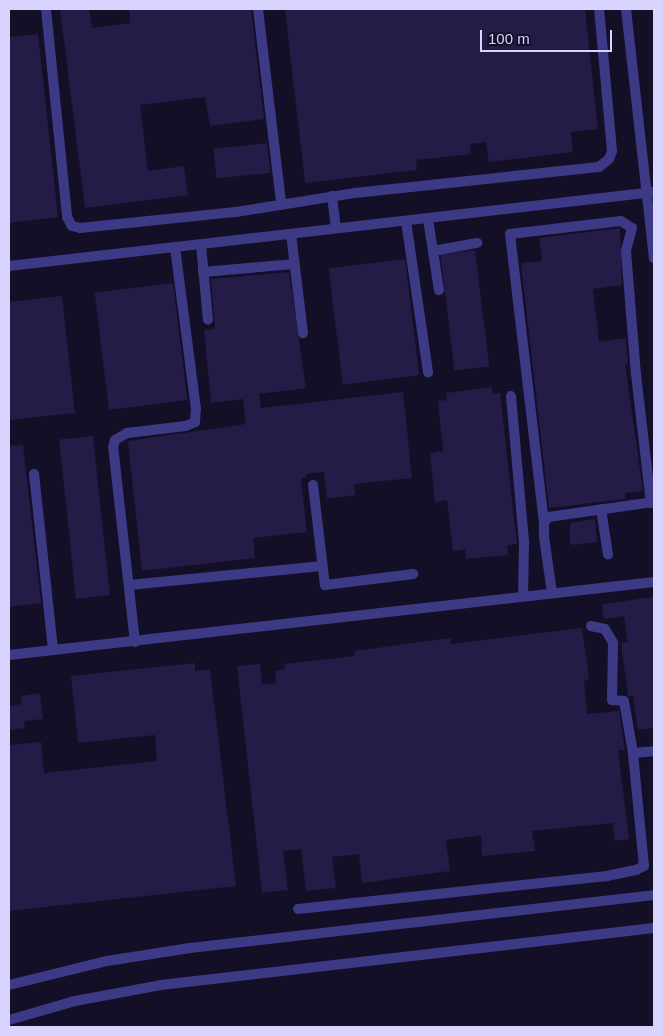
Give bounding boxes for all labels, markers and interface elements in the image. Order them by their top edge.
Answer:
scale bar [483,20,616,52]
text: 100 m [488,30,530,47]

